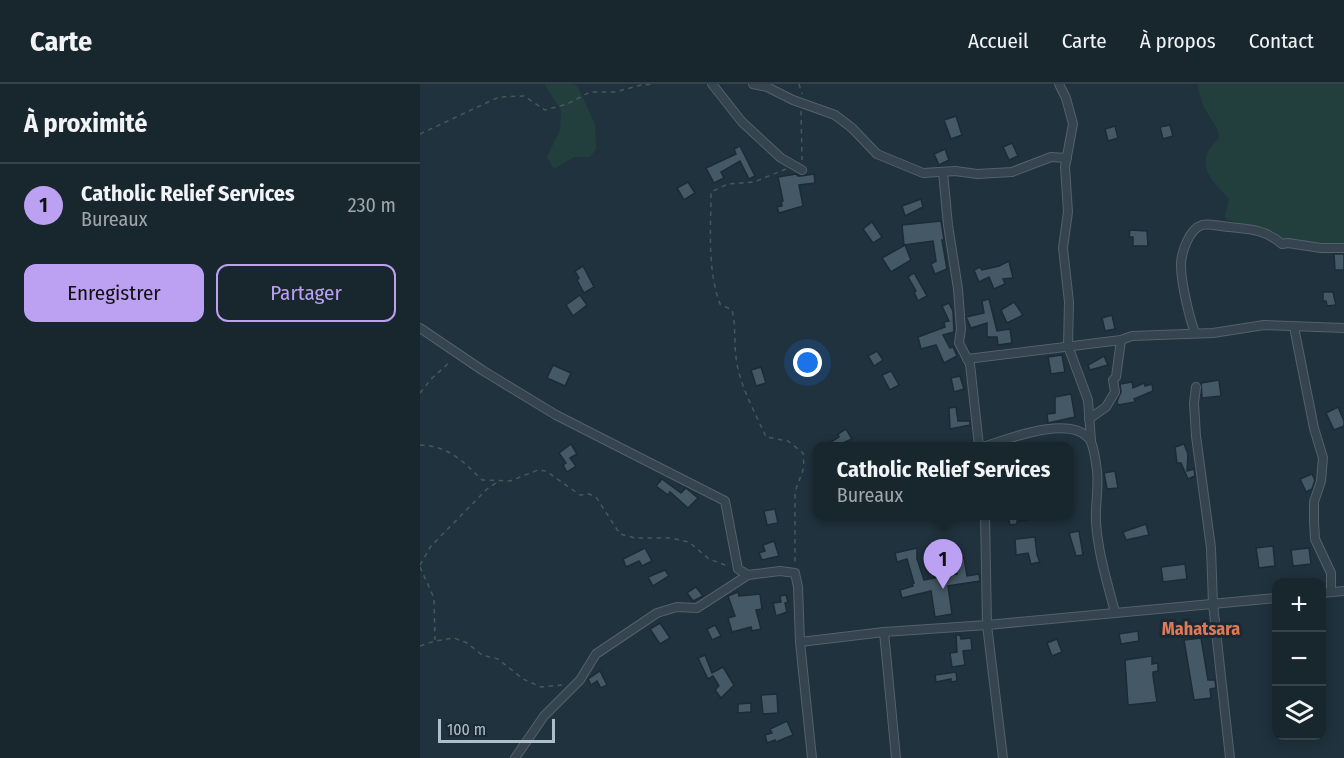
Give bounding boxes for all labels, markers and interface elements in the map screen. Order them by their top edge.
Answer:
text: Carte [30,25,92,58]
text: Accueil [968,28,1029,54]
text: Carte [1062,28,1107,54]
text: À propos [1140,28,1216,54]
text: Contact [1249,28,1314,54]
text: À proximité [24,108,147,139]
text: Catholic Relief Services [81,180,295,207]
text: 1 [39,193,48,217]
text: 230 m [348,193,396,217]
text: Bureaux [81,207,148,231]
button: Enregistrer [24,264,204,322]
button: Partager [216,264,396,322]
your location [793,348,822,377]
popup [813,442,1074,520]
text: Catholic Relief Services [837,456,1050,483]
text: Bureaux [837,483,903,507]
pin: 1 [924,540,962,589]
map controls [1272,578,1326,740]
button: + [1272,578,1326,632]
district label: Mahatsara [1162,618,1240,640]
button: − [1272,632,1326,686]
button: layers [1272,686,1326,740]
scale bar [438,716,555,744]
text: 100 m [447,720,486,739]

